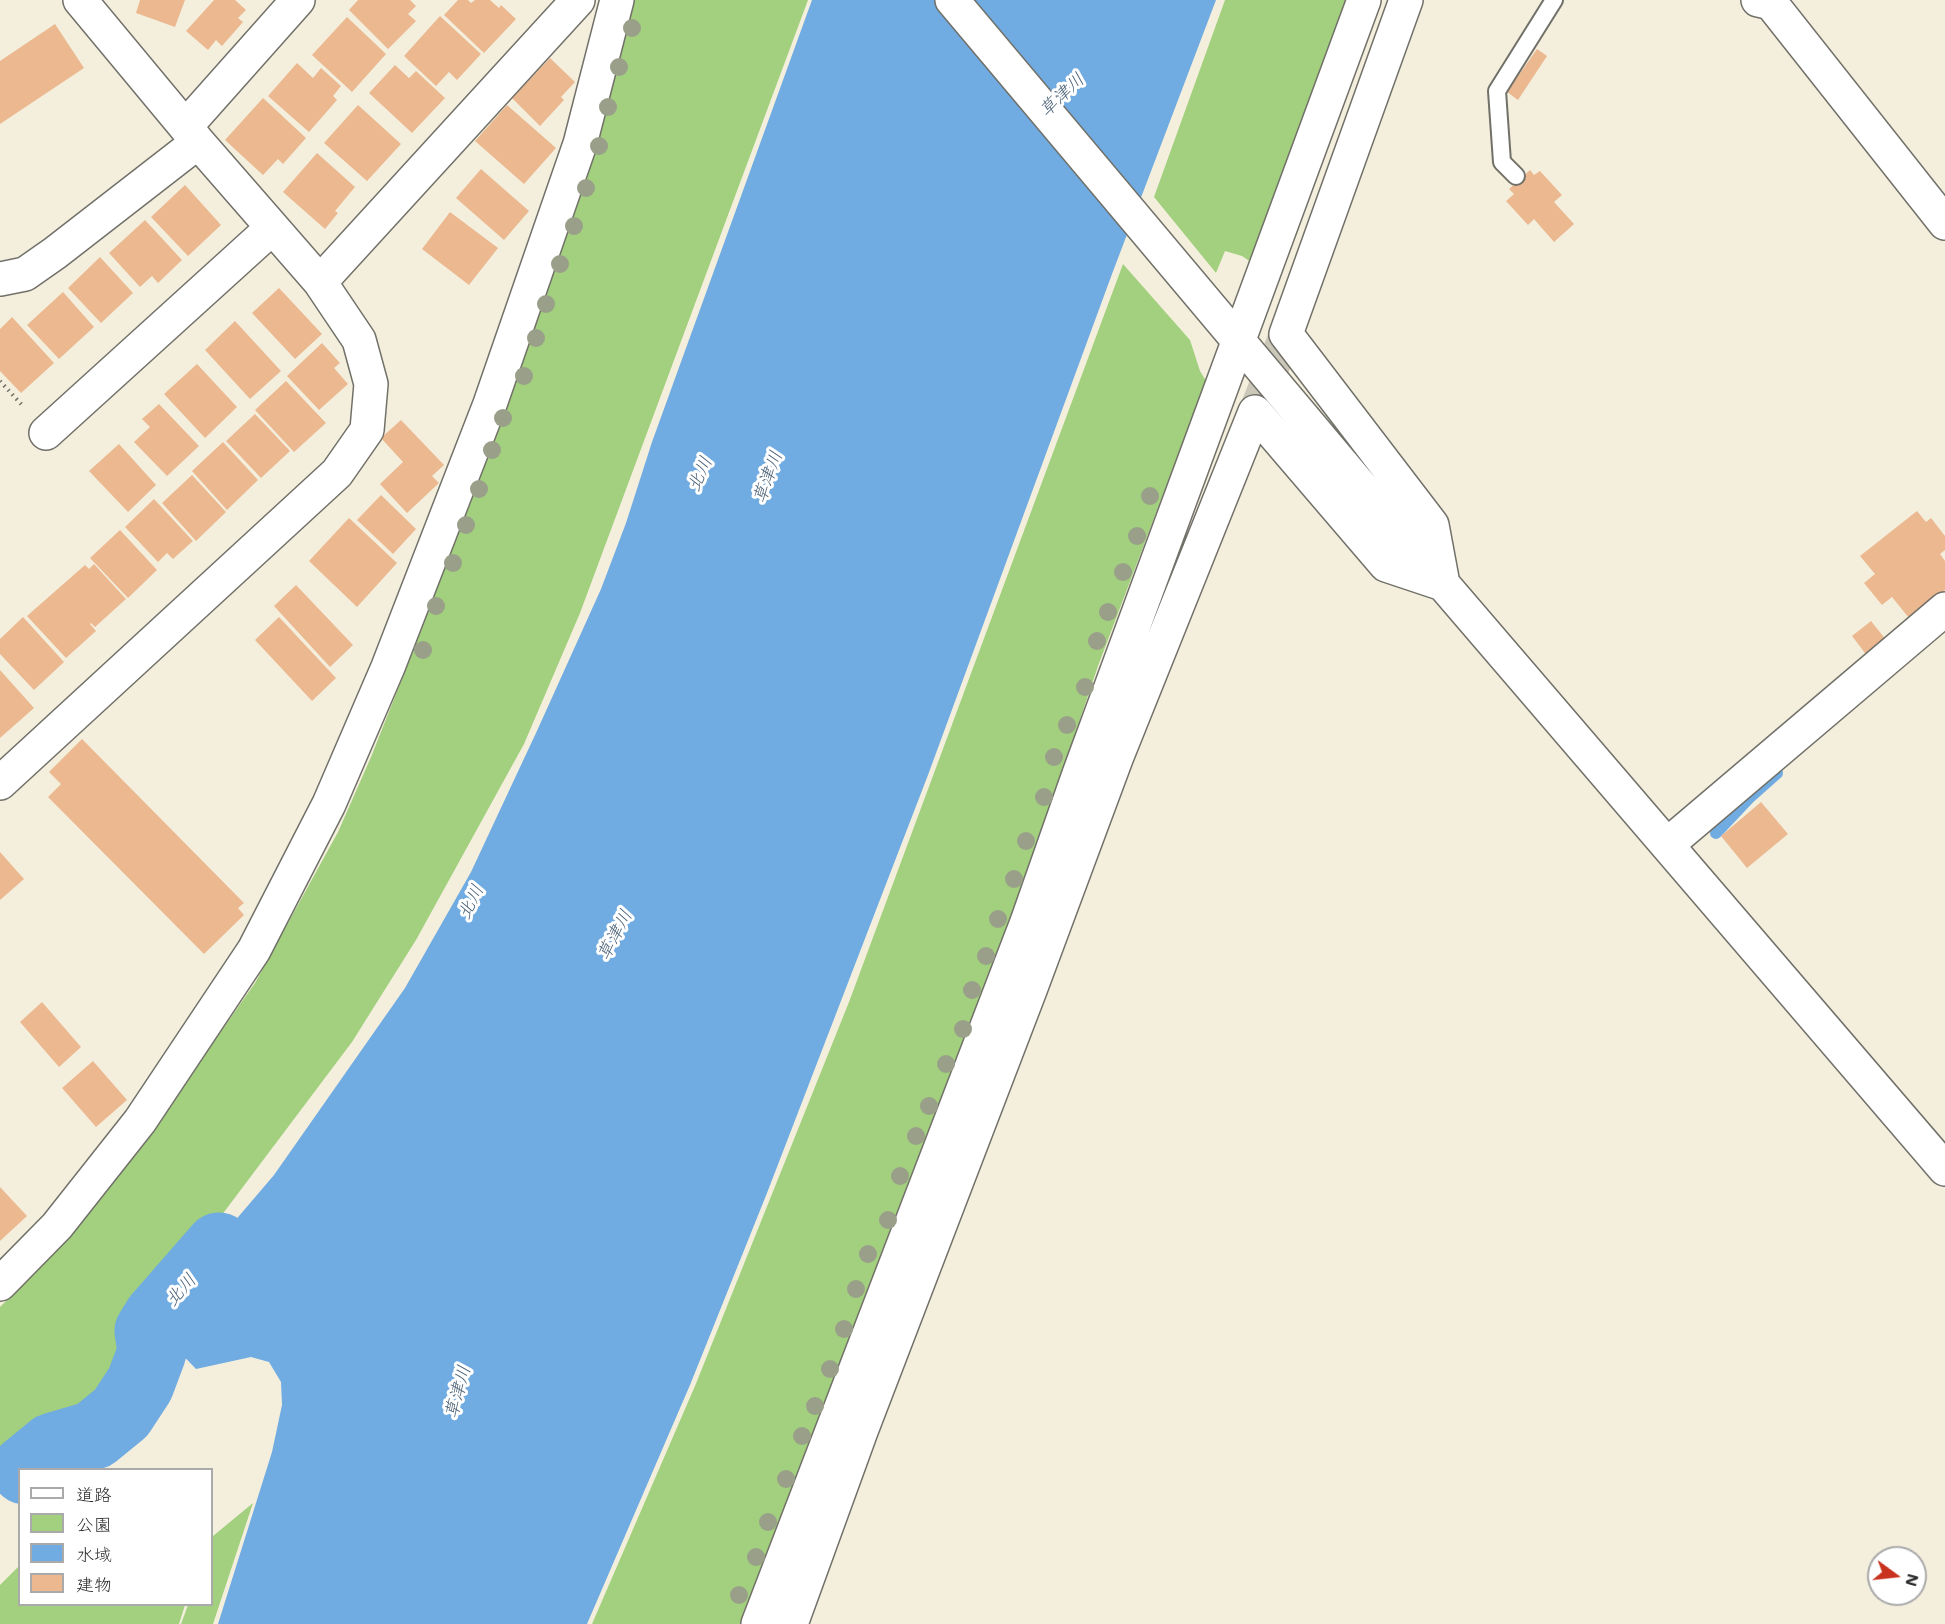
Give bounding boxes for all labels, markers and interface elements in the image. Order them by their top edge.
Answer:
water label: 草津川 [1035,69,1089,121]
water label: 草津川 [749,448,787,506]
water label: 北川 [683,453,717,495]
water label: 北川 [453,881,489,923]
water label: 草津川 [593,906,637,964]
water label: 北川 [161,1269,201,1311]
water label: 草津川 [441,1363,475,1421]
legend [18,1468,213,1606]
text: 道路 [76,1482,112,1506]
text: 公園 [76,1512,112,1536]
text: 水域 [76,1542,112,1566]
north arrow [1867,1546,1927,1606]
text: 建物 [76,1572,112,1596]
text: N [1901,1572,1925,1589]

